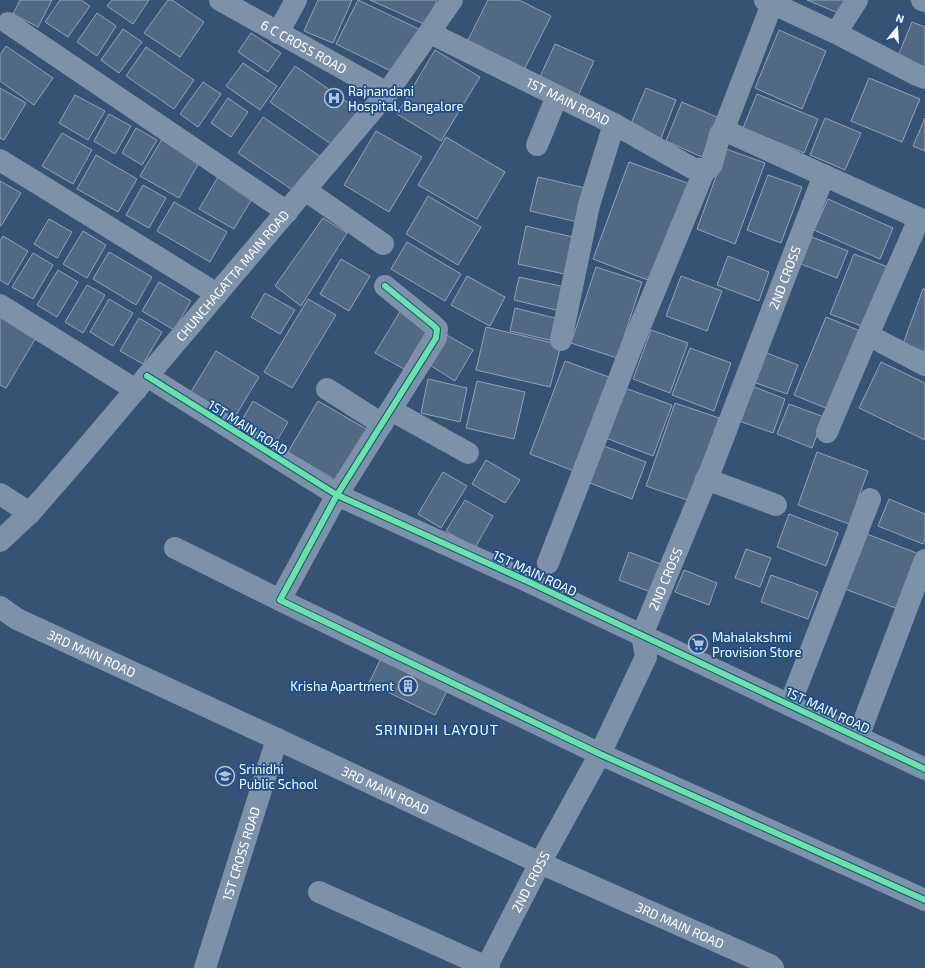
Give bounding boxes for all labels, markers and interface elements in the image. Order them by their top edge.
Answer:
north arrow [877,8,917,48]
text: N [894,11,906,25]
street label: 6 C CROSS ROAD [258,16,350,77]
street label: 1ST MAIN ROAD [524,74,612,129]
place label: Rajnandani Hospital, Bangalore [348,83,464,114]
hospital icon: Rajnandani Hospital, Bangalore [323,87,345,109]
street label: CHUNCHAGATTA MAIN ROAD [172,207,292,345]
street label: 2ND CROSS [765,244,804,312]
street label: 1ST MAIN ROAD [205,396,291,458]
street label: 2ND CROSS [645,545,686,613]
street label: 1ST MAIN ROAD [490,547,580,599]
street label: 3RD MAIN ROAD [45,626,138,681]
place label: Mahalakshmi Provision Store [712,629,801,660]
supermarket icon: Mahalakshmi Provision Store [687,633,709,655]
building icon: Krisha Apartment [397,675,419,697]
place label: Krisha Apartment [290,678,394,694]
street label: 1ST MAIN ROAD [783,684,873,736]
district label: SRINIDHI LAYOUT [375,721,499,738]
place label: Srinidhi Public School [239,761,318,792]
street label: 3RD MAIN ROAD [339,763,432,818]
school or university icon: Srinidhi Public School [214,765,236,787]
street label: 1ST CROSS ROAD [219,805,263,903]
street label: 2ND CROSS [508,848,553,915]
street label: 3RD MAIN ROAD [633,898,727,952]

